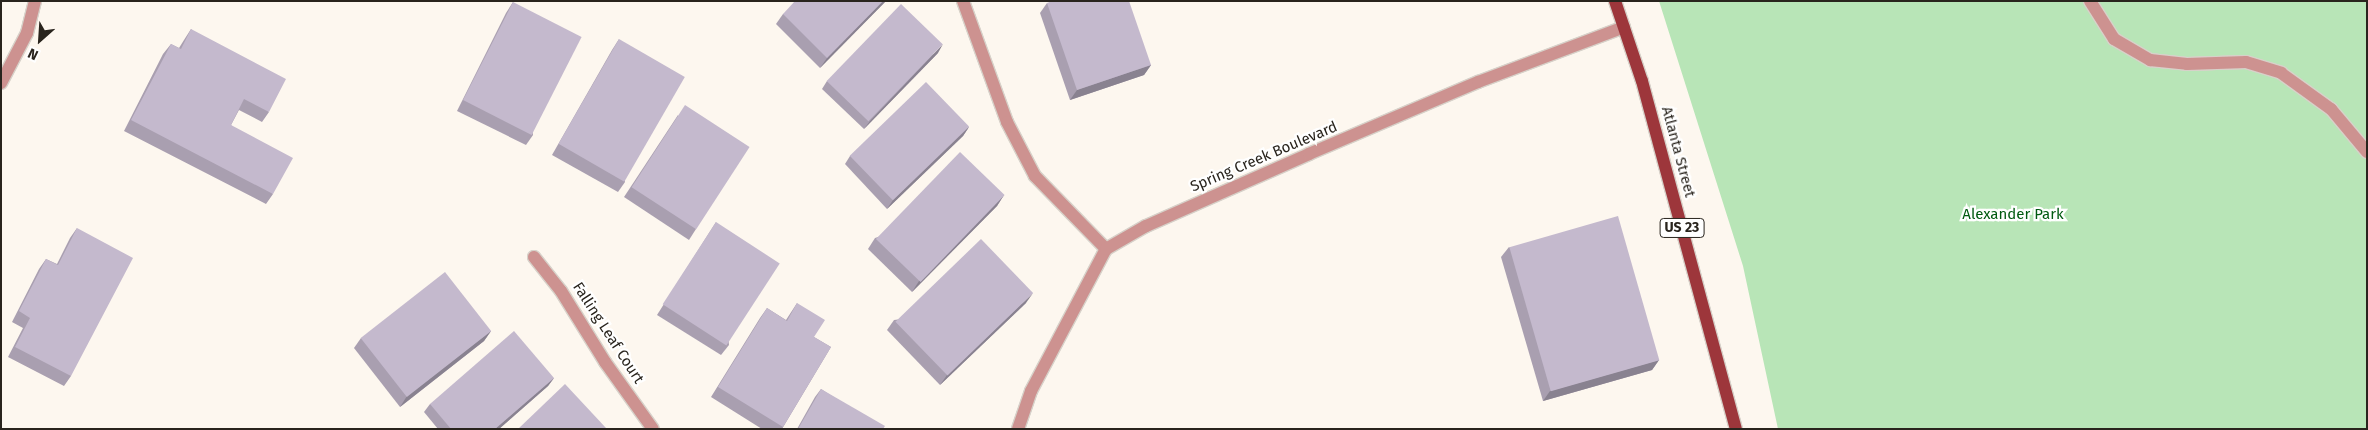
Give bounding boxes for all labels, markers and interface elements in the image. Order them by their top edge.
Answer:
north arrow [15,15,65,65]
text: N [25,44,41,64]
street label: Atlanta Street [1657,105,1699,199]
street label: Spring Creek Boulevard [1188,118,1340,196]
park label: Alexander Park [1962,206,2064,224]
road number: US 23 [1660,217,1704,240]
street label: Falling Leaf Court [569,279,647,387]

